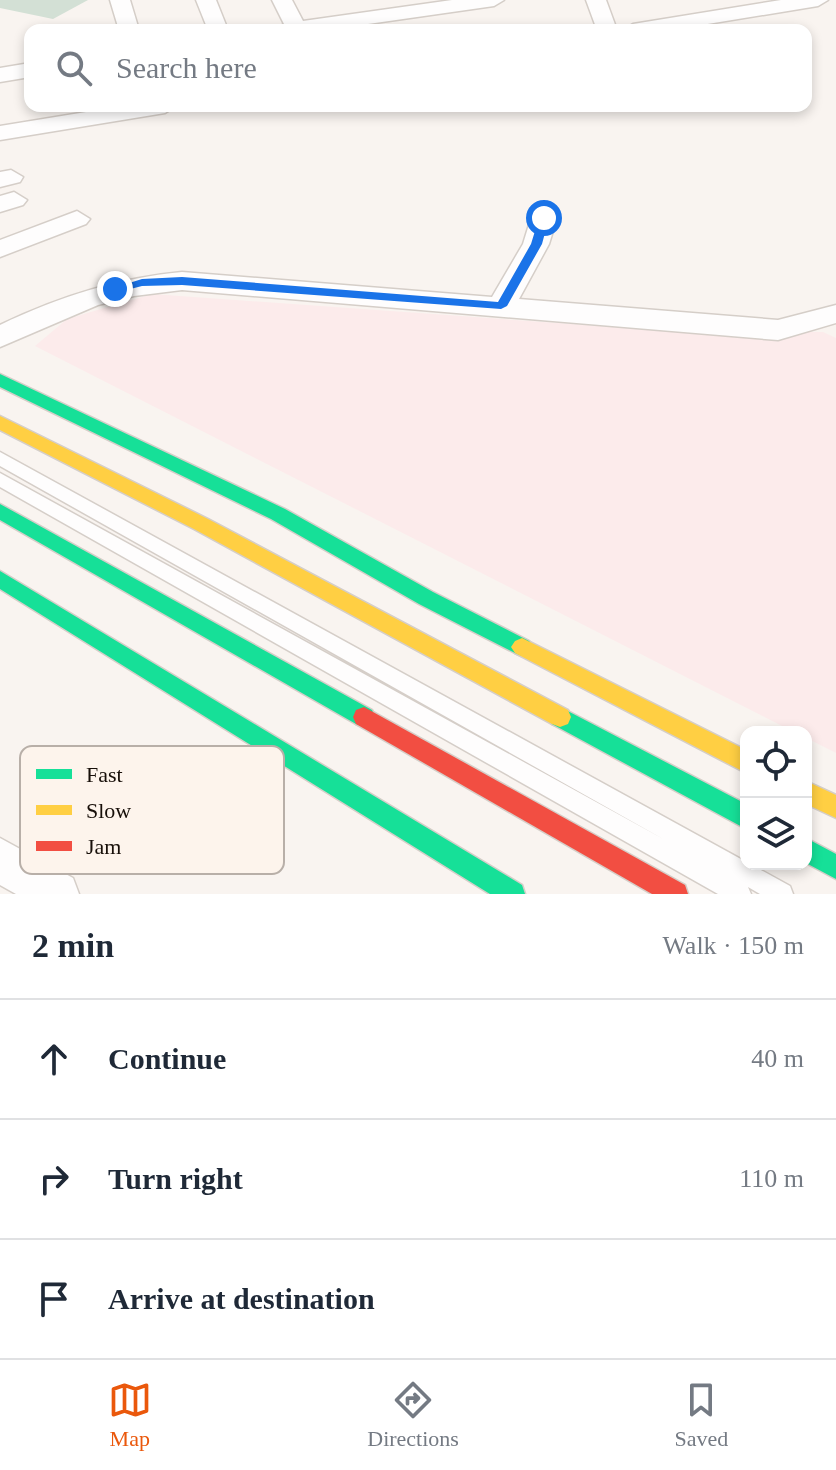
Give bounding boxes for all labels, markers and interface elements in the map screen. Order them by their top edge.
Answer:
search box [24,24,812,112]
icon: search [52,46,96,90]
text: Search here [116,51,257,84]
route start [526,200,562,236]
route end [97,271,133,307]
map controls [740,726,812,870]
button: locate [740,726,812,798]
legend [20,746,284,874]
text: Fast [86,762,123,787]
text: Slow [86,798,131,823]
button: layers [740,798,812,870]
text: Jam [86,834,121,859]
text: 2 min [32,927,114,964]
text: Walk · 150 m [662,931,804,960]
icon: ahead [32,1037,76,1081]
text: Continue [108,1042,226,1075]
text: 40 m [751,1044,804,1073]
icon: right [32,1157,76,1201]
text: Turn right [108,1162,243,1195]
text: 110 m [739,1164,804,1193]
icon: arrive [32,1277,76,1321]
text: Arrive at destination [108,1282,375,1315]
tab: Map [108,1378,152,1452]
tab: Directions [367,1378,459,1452]
tab: Saved [674,1378,728,1452]

